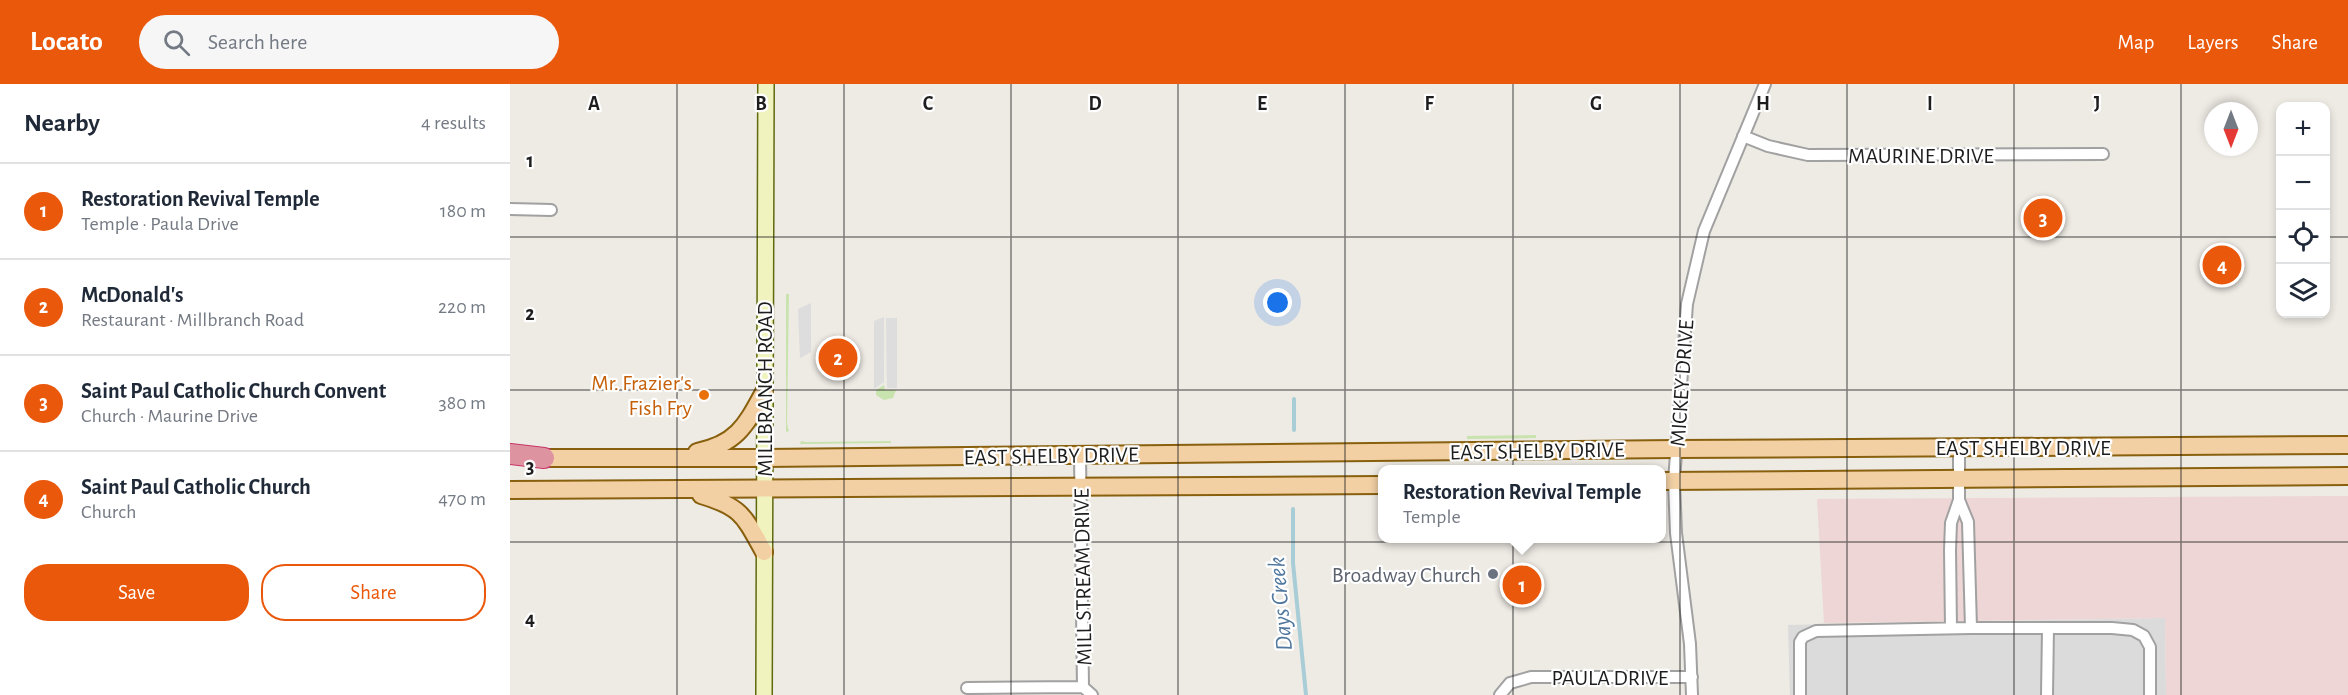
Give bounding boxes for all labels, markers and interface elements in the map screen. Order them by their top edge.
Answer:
search box [139,15,559,69]
icon: search [160,26,193,59]
text: Locato [30,28,103,56]
text: Search here [208,31,307,53]
text: Map [2118,32,2154,53]
text: Layers [2187,32,2238,53]
text: Share [2271,32,2318,53]
text: A [588,94,600,114]
text: B [755,94,767,114]
text: C [923,94,934,114]
text: D [1088,94,1102,114]
text: E [1257,94,1267,114]
text: F [1424,94,1434,114]
text: G [1590,94,1602,114]
text: H [1756,94,1770,114]
text: I [1927,94,1933,114]
text: J [2094,94,2100,114]
north arrow [2204,102,2258,156]
map controls [2276,102,2330,318]
button: + [2276,102,2330,156]
text: Nearby [24,110,100,136]
text: 4 results [421,113,486,133]
street label: MAURINE DRIVE [1848,145,1994,167]
text: 1 [526,151,534,171]
button: − [2276,156,2330,210]
text: Restoration Revival Temple [81,188,320,210]
pin: 3 [2024,196,2062,240]
text: 1 [40,201,47,221]
text: 180 m [440,201,486,221]
button: locate [2276,210,2330,264]
text: Temple · Paula Drive [81,214,239,234]
pin: 4 [2202,242,2242,288]
button: layers [2276,264,2330,318]
text: McDonald's [81,284,183,306]
your location [1263,288,1292,317]
text: 2 [39,297,48,317]
text: 220 m [438,297,486,317]
street label: MILLBRANCH ROAD [754,301,776,477]
text: 2 [525,304,535,324]
text: Restaurant · Millbranch Road [81,310,304,330]
street label: MICKEY DRIVE [1667,318,1697,447]
pin: 2 [818,336,858,380]
place label: Mr. Frazier's Fish Fry [591,372,693,419]
text: Saint Paul Catholic Church Convent [81,380,386,402]
marker: Mr. Frazier's Fish Fry [697,388,711,402]
text: 3 [39,393,48,413]
text: 380 m [438,393,486,413]
text: Church · Maurine Drive [81,406,258,426]
street label: EAST SHELBY DRIVE [1936,437,2111,459]
street label: EAST SHELBY DRIVE [1449,438,1625,464]
street label: EAST SHELBY DRIVE [963,443,1139,469]
text: 3 [526,457,534,477]
popup [1378,465,1666,543]
text: Saint Paul Catholic Church [81,476,311,498]
text: Restoration Revival Temple [1403,481,1641,503]
street label: MILL STREAM DRIVE [1070,488,1096,666]
text: 4 [38,489,49,509]
text: 470 m [438,489,486,509]
text: Church [81,502,136,522]
text: Temple [1403,507,1461,527]
water label: Days Creek [1265,556,1297,652]
pin: 1 [1502,562,1542,608]
button: Save [24,564,249,621]
button: Share [261,564,486,621]
place label: Broadway Church [1332,564,1481,586]
marker: Broadway Church [1486,567,1500,581]
text: 4 [525,609,535,629]
street label: PAULA DRIVE [1552,667,1669,689]

